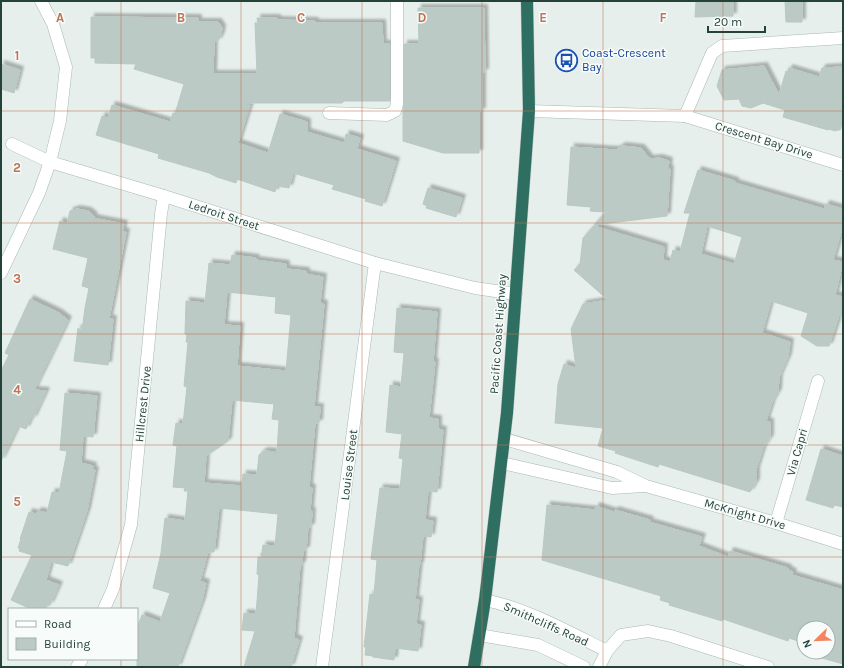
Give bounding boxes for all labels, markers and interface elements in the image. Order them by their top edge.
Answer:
scale bar [708,8,765,34]
text: A [56,10,64,25]
text: B [177,10,185,25]
text: C [297,10,305,25]
text: D [418,10,427,25]
text: E [539,10,547,25]
text: F [659,10,667,25]
text: 20 m [714,15,742,29]
place label: Coast-Crescent Bay [582,46,666,74]
bus stop icon: Coast-Crescent Bay [553,47,579,73]
text: 1 [15,48,19,63]
street label: Crescent Bay Drive [713,118,815,162]
text: 2 [13,160,21,175]
street label: Ledroit Street [187,197,262,233]
text: 3 [13,271,21,286]
street label: Pacific Coast Highway [487,273,509,395]
street label: Hillcrest Drive [132,365,154,443]
text: 4 [13,382,21,397]
street label: Via Capri [784,427,810,477]
street label: Louise Street [338,428,360,501]
text: 5 [13,494,21,509]
street label: McKnight Drive [703,496,787,532]
street label: Smithcliffs Road [501,599,591,649]
legend [8,608,138,660]
text: Road [44,617,72,631]
north arrow [796,620,836,660]
text: Building [44,637,91,651]
text: N [800,638,815,650]

